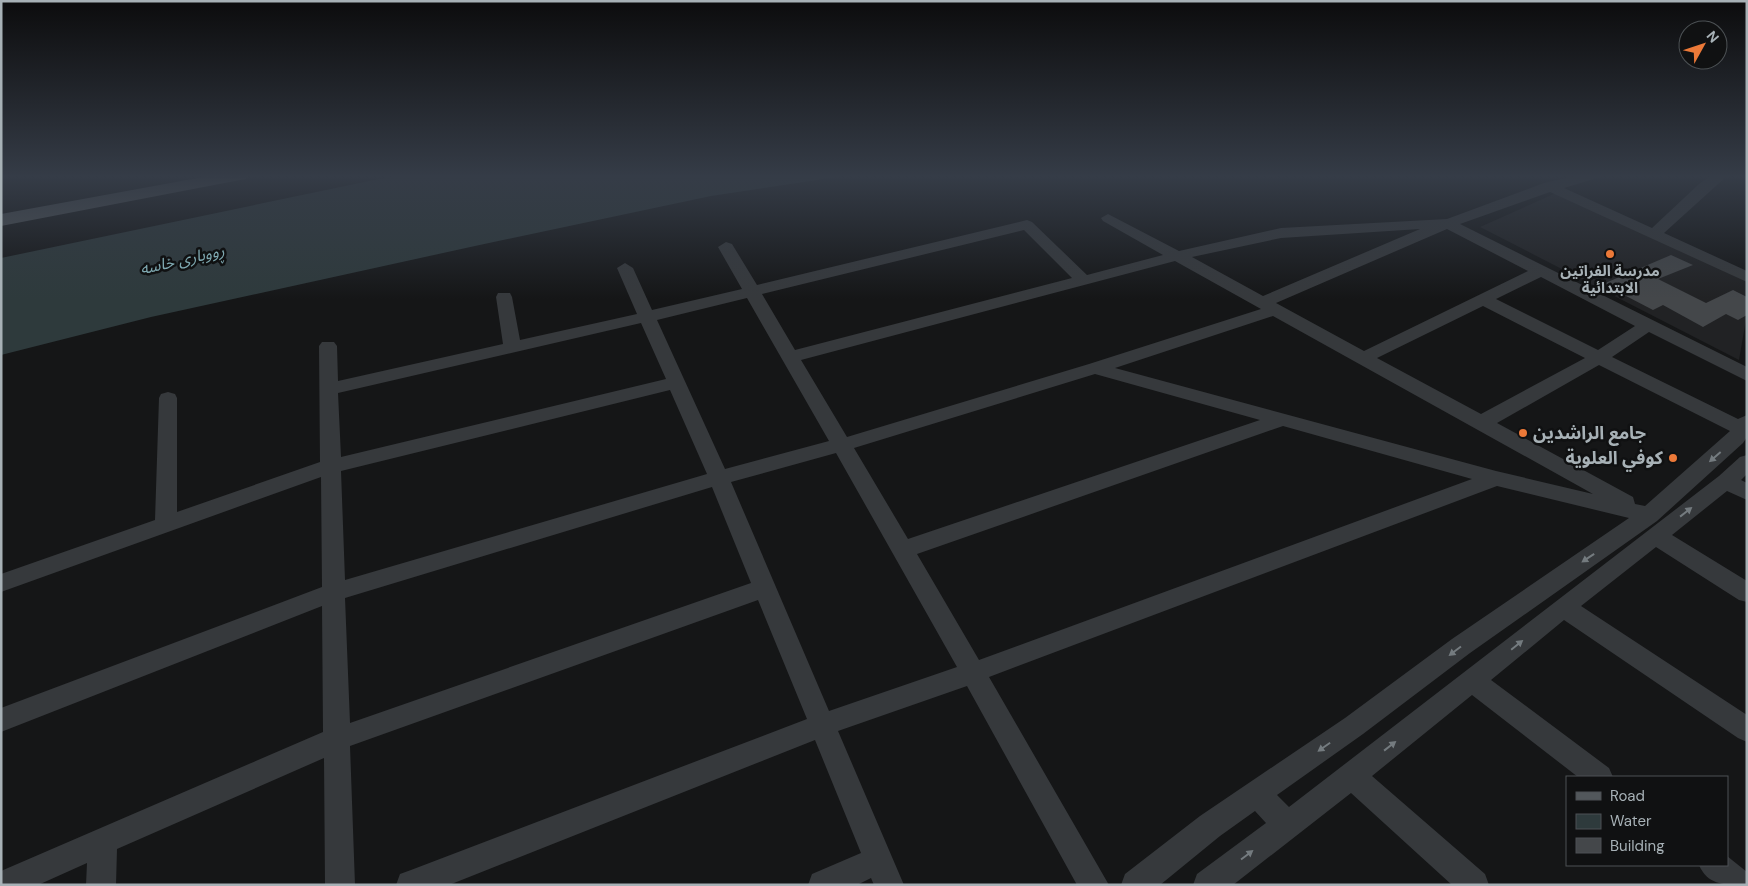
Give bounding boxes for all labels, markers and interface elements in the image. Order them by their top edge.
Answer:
north arrow [1678,20,1728,70]
text: N [1703,27,1723,46]
water label: ڕووباری خاسە [138,240,227,283]
marker: مدرسة الفراتين الابتدائية [1604,248,1616,260]
place label: مدرسة الفراتين الابتدائية [1560,261,1660,298]
place label: جامع الراشدين [1533,421,1646,446]
marker: جامع الراشدين [1517,427,1529,439]
place label: كوفي العلوية [1565,446,1664,472]
one-way arrow [1709,451,1721,462]
marker: كوفي العلوية [1667,452,1679,464]
one-way arrow [1679,507,1692,518]
one-way arrow [1581,554,1595,563]
one-way arrow [1510,639,1523,650]
one-way arrow [1448,646,1462,656]
one-way arrow [1383,741,1396,752]
one-way arrow [1317,742,1330,752]
legend [1566,776,1728,866]
text: Road [1610,786,1645,806]
text: Water [1610,811,1652,831]
text: Building [1610,836,1665,856]
one-way arrow [1240,850,1254,860]

